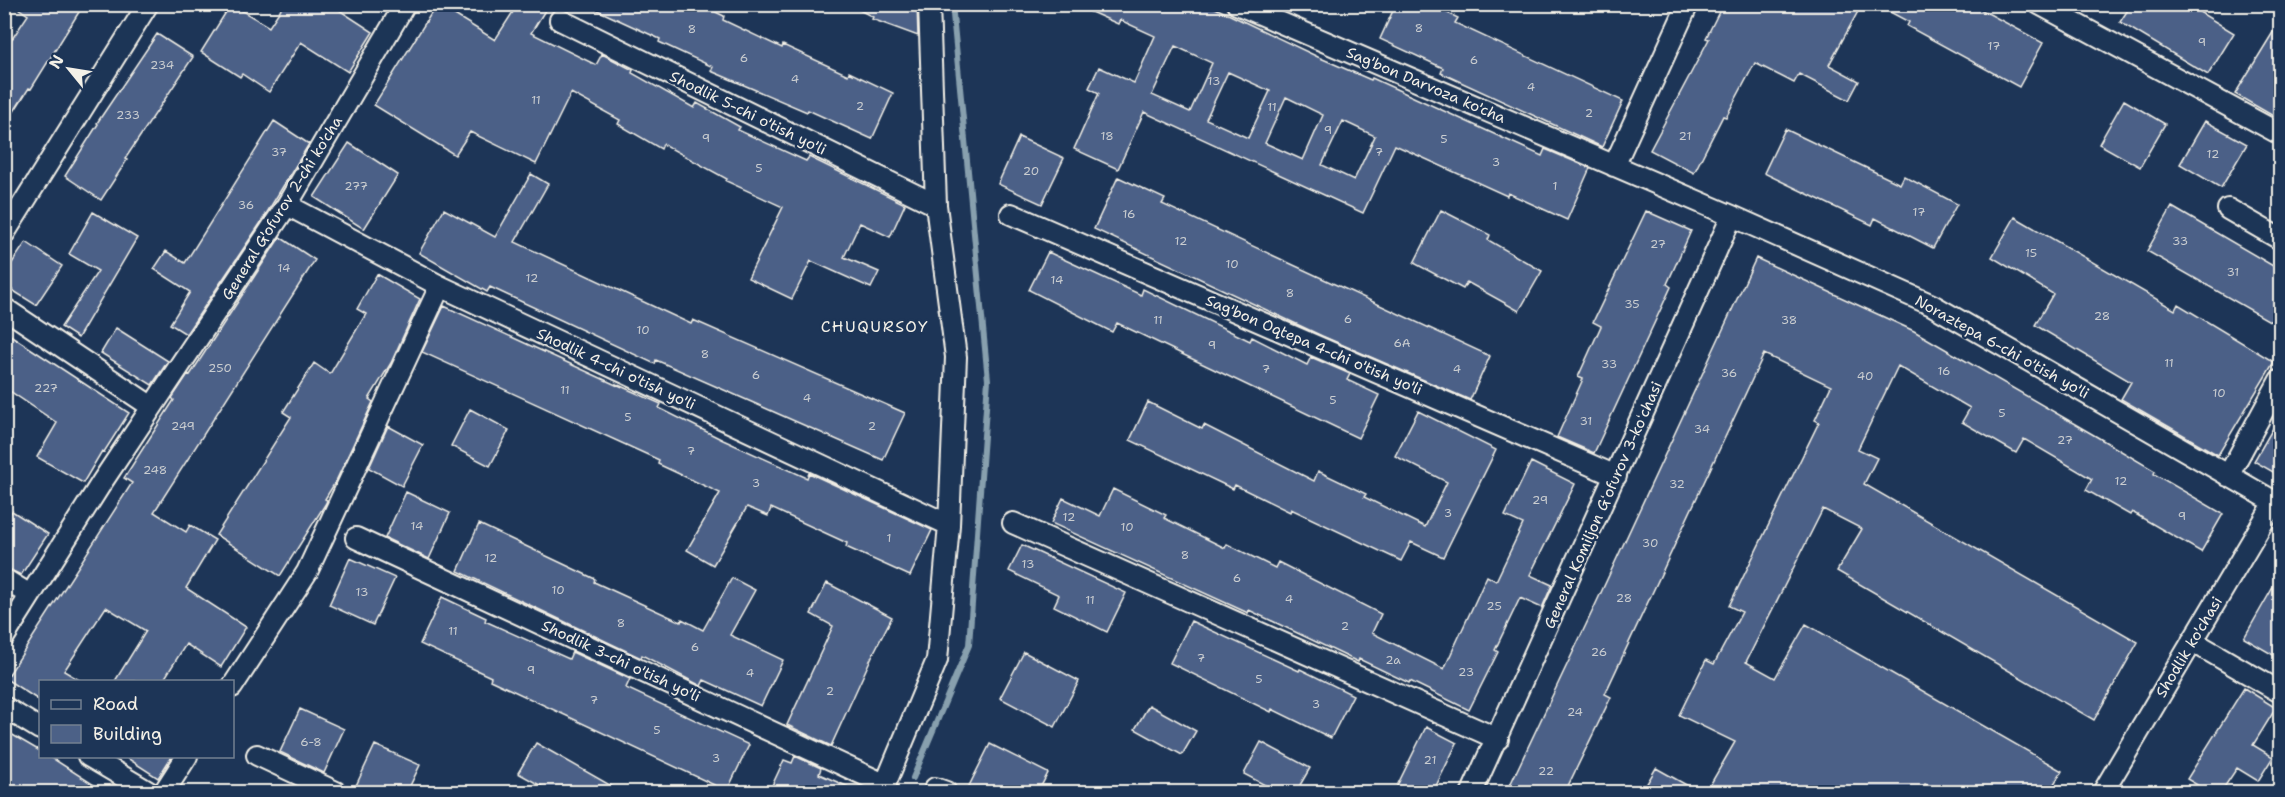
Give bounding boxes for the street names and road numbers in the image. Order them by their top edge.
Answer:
street label: Sag'bon Darvoza ko'cha [1343,42,1509,128]
street label: Shodlik 5-chi o'tish yo'li [666,66,830,160]
street label: General G'ofurov 2-chi ko'cha [217,112,347,304]
street label: Sag'bon Oqtepa 4-chi o'tish yo'li [1203,290,1425,400]
street label: Noraztepa 6-chi o'tish yo'li [1911,291,2093,403]
street label: Shodlik 4-chi o'tish yo'li [533,323,699,415]
street label: General Komiljon Gʻofurov 3-koʻchasi [1539,378,1667,632]
street label: Shodlik ko'chasi [2151,593,2227,701]
street label: Shodlik 3-chi o'tish yo'li [538,615,704,707]

